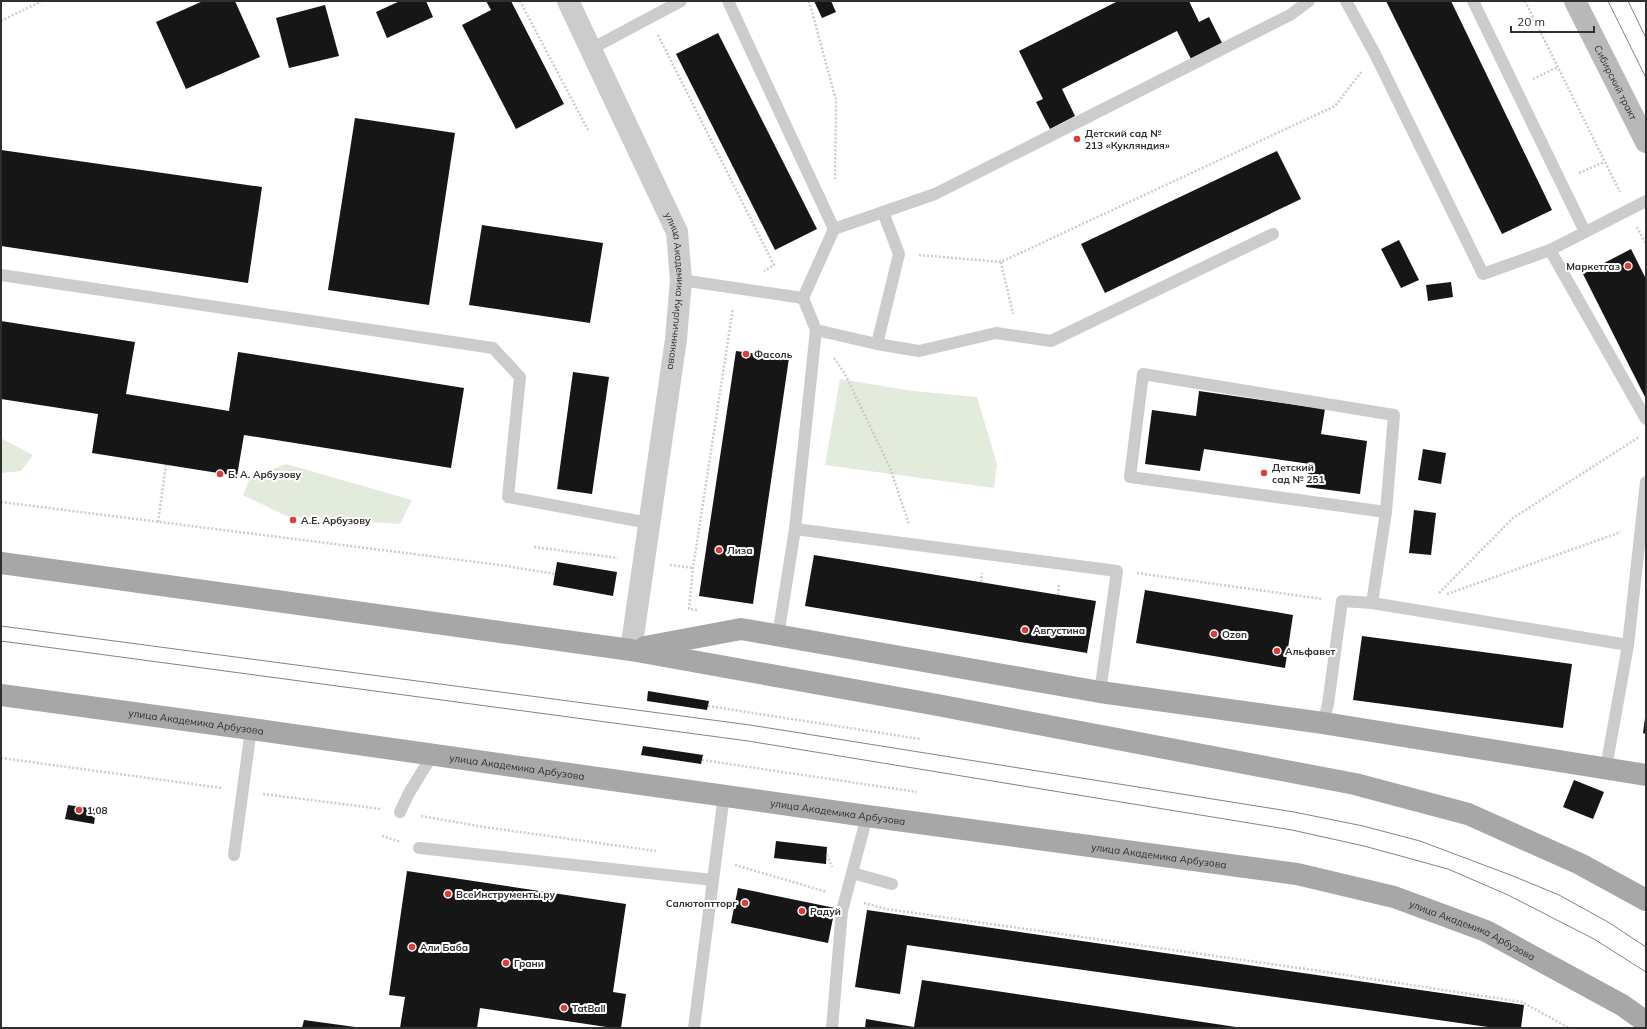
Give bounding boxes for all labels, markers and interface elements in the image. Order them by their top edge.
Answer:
scale bar [1511,8,1594,34]
text: 20 m [1517,14,1545,29]
street label: Сибирский тракт [1591,43,1640,123]
place label: Детский сад № 213 «Кукляндия» [1085,127,1170,152]
marker: Детский сад № 213 «Кукляндия» [1072,134,1082,144]
street label: улица Академика Кирпичникова [661,210,687,371]
place label: Маркетгаз [1566,260,1620,273]
marker: Маркетгаз [1623,261,1633,271]
place label: Фасоль [754,348,793,361]
marker: Фасоль [741,349,751,359]
place label: Детский сад № 251 [1272,461,1325,486]
place label: Б. А. Арбузову [228,468,302,481]
marker: Детский сад № 251 [1259,468,1269,478]
marker: Б. А. Арбузову [215,469,225,479]
place label: А.Е. Арбузову [301,514,371,527]
marker: А.Е. Арбузову [288,515,298,525]
place label: Лиза [727,544,753,557]
marker: Лиза [714,545,724,555]
place label: Августина [1033,624,1085,637]
marker: Августина [1020,625,1030,635]
place label: Ozon [1222,628,1247,641]
marker: Ozon [1209,629,1219,639]
place label: Альфавет [1285,645,1336,658]
marker: Альфавет [1272,646,1282,656]
street label: улица Академика Арбузова [128,706,265,738]
street label: улица Академика Арбузова [449,751,585,783]
street label: улица Академика Арбузова [769,796,906,828]
place label: 1,08 [87,804,107,817]
marker: 1,08 [74,805,84,815]
street label: улица Академика Арбузова [1090,840,1227,871]
place label: ВсеИнструменты.ру [456,888,556,901]
marker: ВсеИнструменты.ру [443,889,453,899]
place label: Салютоптторг [666,897,737,910]
street label: улица Академика Арбузова [1407,897,1537,963]
marker: Салютоптторг [740,898,750,908]
place label: Радуй [810,905,841,918]
marker: Радуй [797,906,807,916]
place label: Али Баба [420,941,468,954]
marker: Али Баба [407,942,417,952]
place label: Грани [514,957,544,970]
marker: Грани [501,958,511,968]
place label: TatBall [572,1002,606,1015]
marker: TatBall [559,1003,569,1013]

